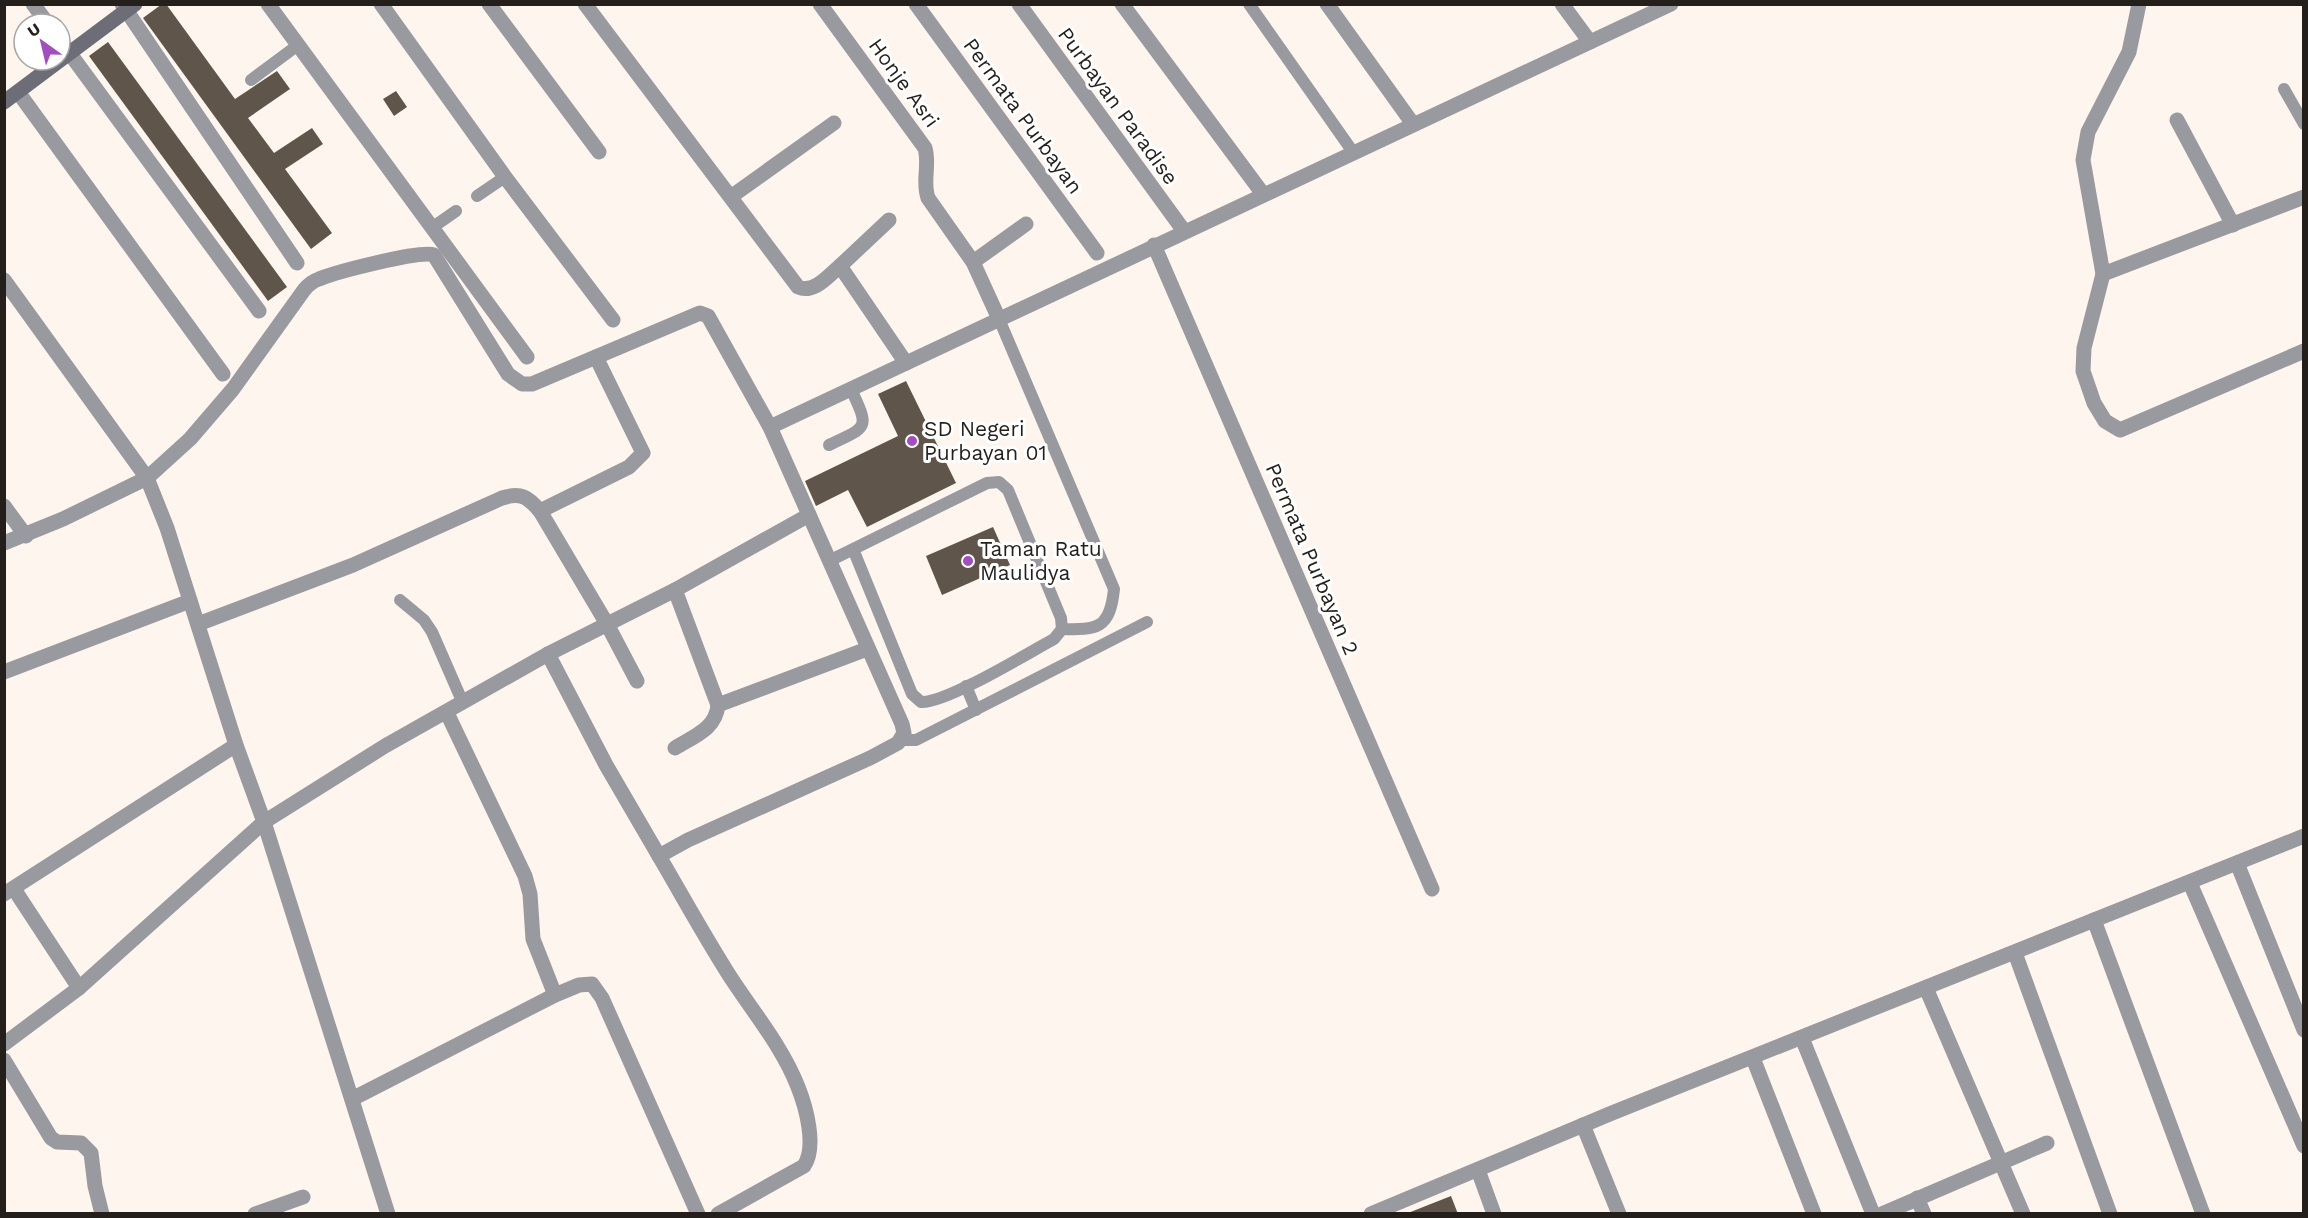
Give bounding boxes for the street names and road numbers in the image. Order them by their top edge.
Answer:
street label: Purbayan Paradise [1053,22,1184,189]
street label: Honje Asri [864,33,945,132]
street label: Permata Purbayan [959,33,1088,198]
street label: Permata Purbayan 2 [1261,459,1364,658]

